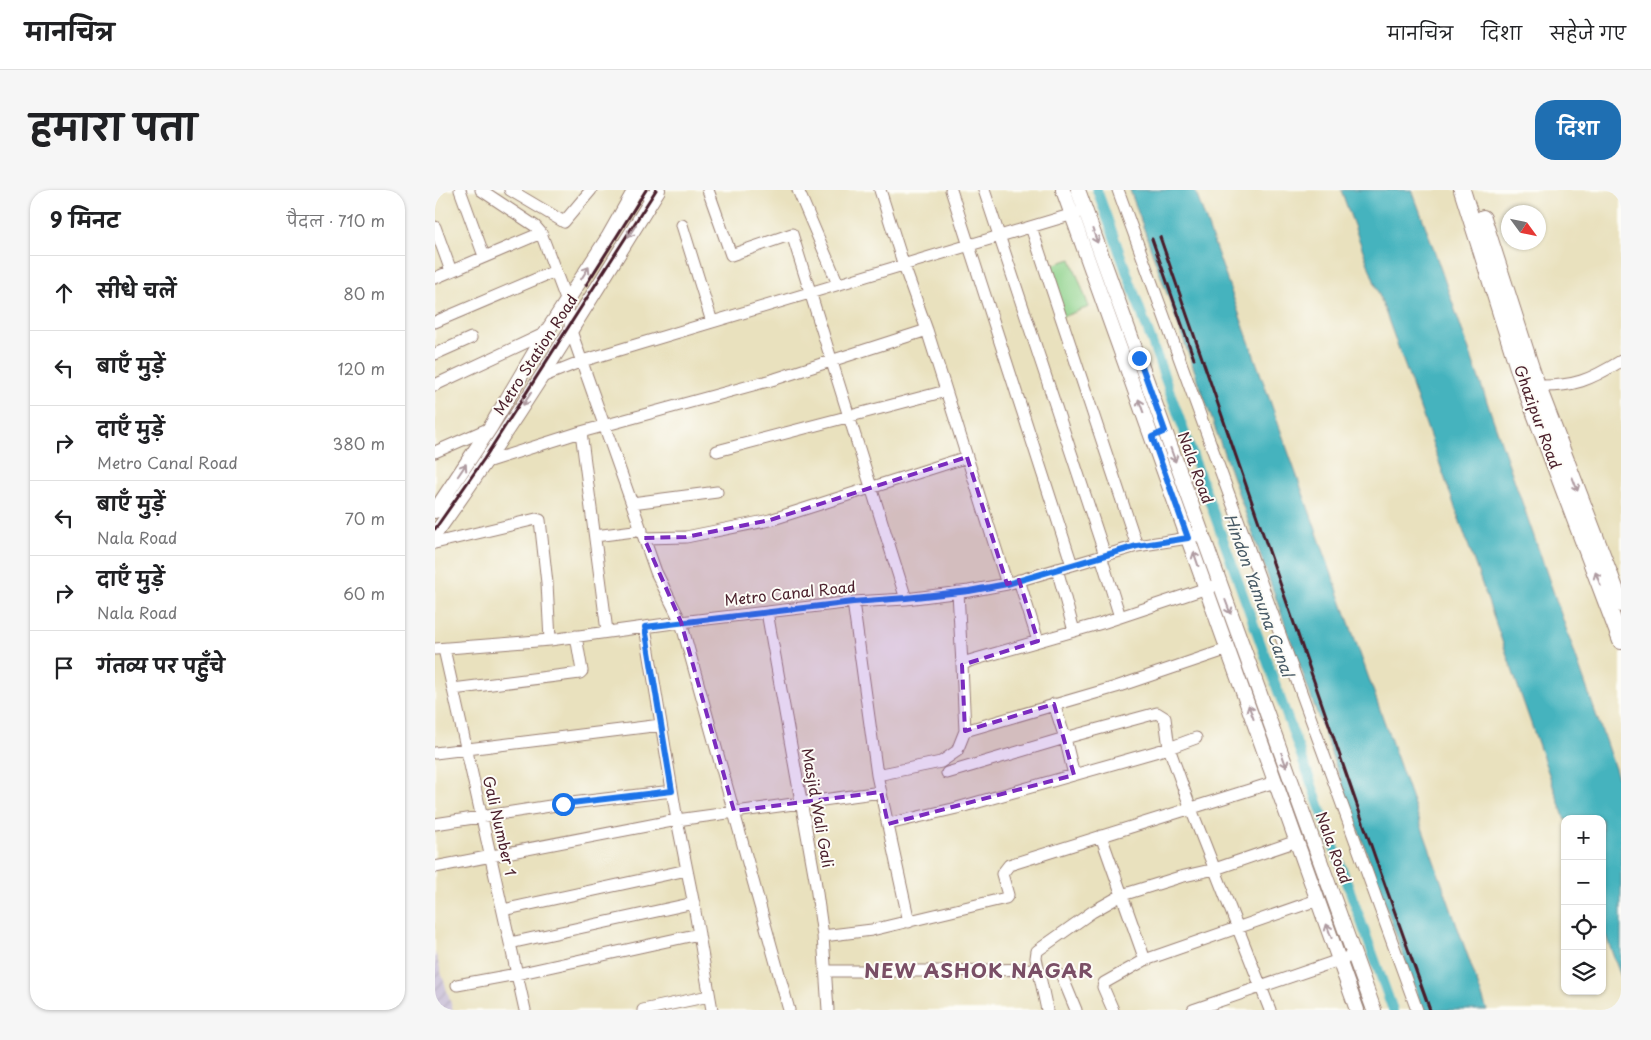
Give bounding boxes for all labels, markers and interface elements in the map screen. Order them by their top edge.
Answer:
text: मानचित्र [25,13,114,49]
text: मानचित्र [1387,19,1453,46]
text: दिशा [1481,19,1522,46]
text: सहेजे गए [1550,19,1626,46]
text: हमारा पता [30,99,197,152]
button: दिशा [1535,100,1621,160]
text: 9 मिनट [50,203,120,235]
north arrow [1501,205,1546,250]
text: पैदल · 710 m [287,208,385,232]
one-way arrow [627,224,637,238]
one-way arrow [1090,228,1100,244]
one-way arrow [580,267,590,281]
text: सीधे चलें [97,276,176,304]
icon: ahead [50,279,78,307]
text: 80 m [343,281,385,305]
street label: Metro Station Road [487,289,583,419]
route end [1128,347,1151,370]
text: बाएँ मुड़ें [97,351,165,379]
icon: left [50,354,78,382]
text: 120 m [338,356,385,380]
street label: Ghazipur Road [1509,361,1568,472]
one-way arrow [522,391,532,405]
one-way arrow [1136,399,1145,414]
text: दाएँ मुड़ें [97,414,164,442]
street label: Nala Road [1173,428,1220,507]
icon: right [50,429,78,457]
text: 380 m [333,431,385,455]
one-way arrow [1169,446,1178,462]
text: Metro Canal Road [97,450,238,474]
one-way arrow [457,464,467,478]
one-way arrow [1571,476,1580,491]
text: बाएँ मुड़ें [97,489,165,517]
icon: left [50,504,78,532]
text: 70 m [345,506,385,530]
water label: Hindon Yamuna Canal [1219,510,1302,682]
text: Nala Road [97,525,177,549]
one-way arrow [1190,552,1200,568]
text: दाएँ मुड़ें [97,564,164,592]
one-way arrow [1593,572,1602,588]
street label: Metro Canal Road [723,574,857,611]
icon: right [50,579,78,607]
text: 60 m [343,581,385,605]
one-way arrow [1224,599,1233,615]
text: Nala Road [97,600,177,624]
text: गंतव्य पर पहुँचे [97,651,225,679]
icon: arrive [50,654,78,682]
one-way arrow [1246,705,1255,720]
street label: Masjid Wali Gali [797,746,840,869]
one-way arrow [1280,752,1289,767]
street label: Gali Number 1 [478,773,523,878]
route start [552,793,575,816]
street label: Nala Road [1311,808,1358,887]
map controls [1561,815,1606,995]
button: + [1561,815,1606,860]
button: − [1561,860,1606,905]
button: locate [1561,905,1606,950]
one-way arrow [1324,924,1333,939]
button: layers [1561,950,1606,995]
district label: NEW ASHOK NAGAR [864,955,1094,985]

